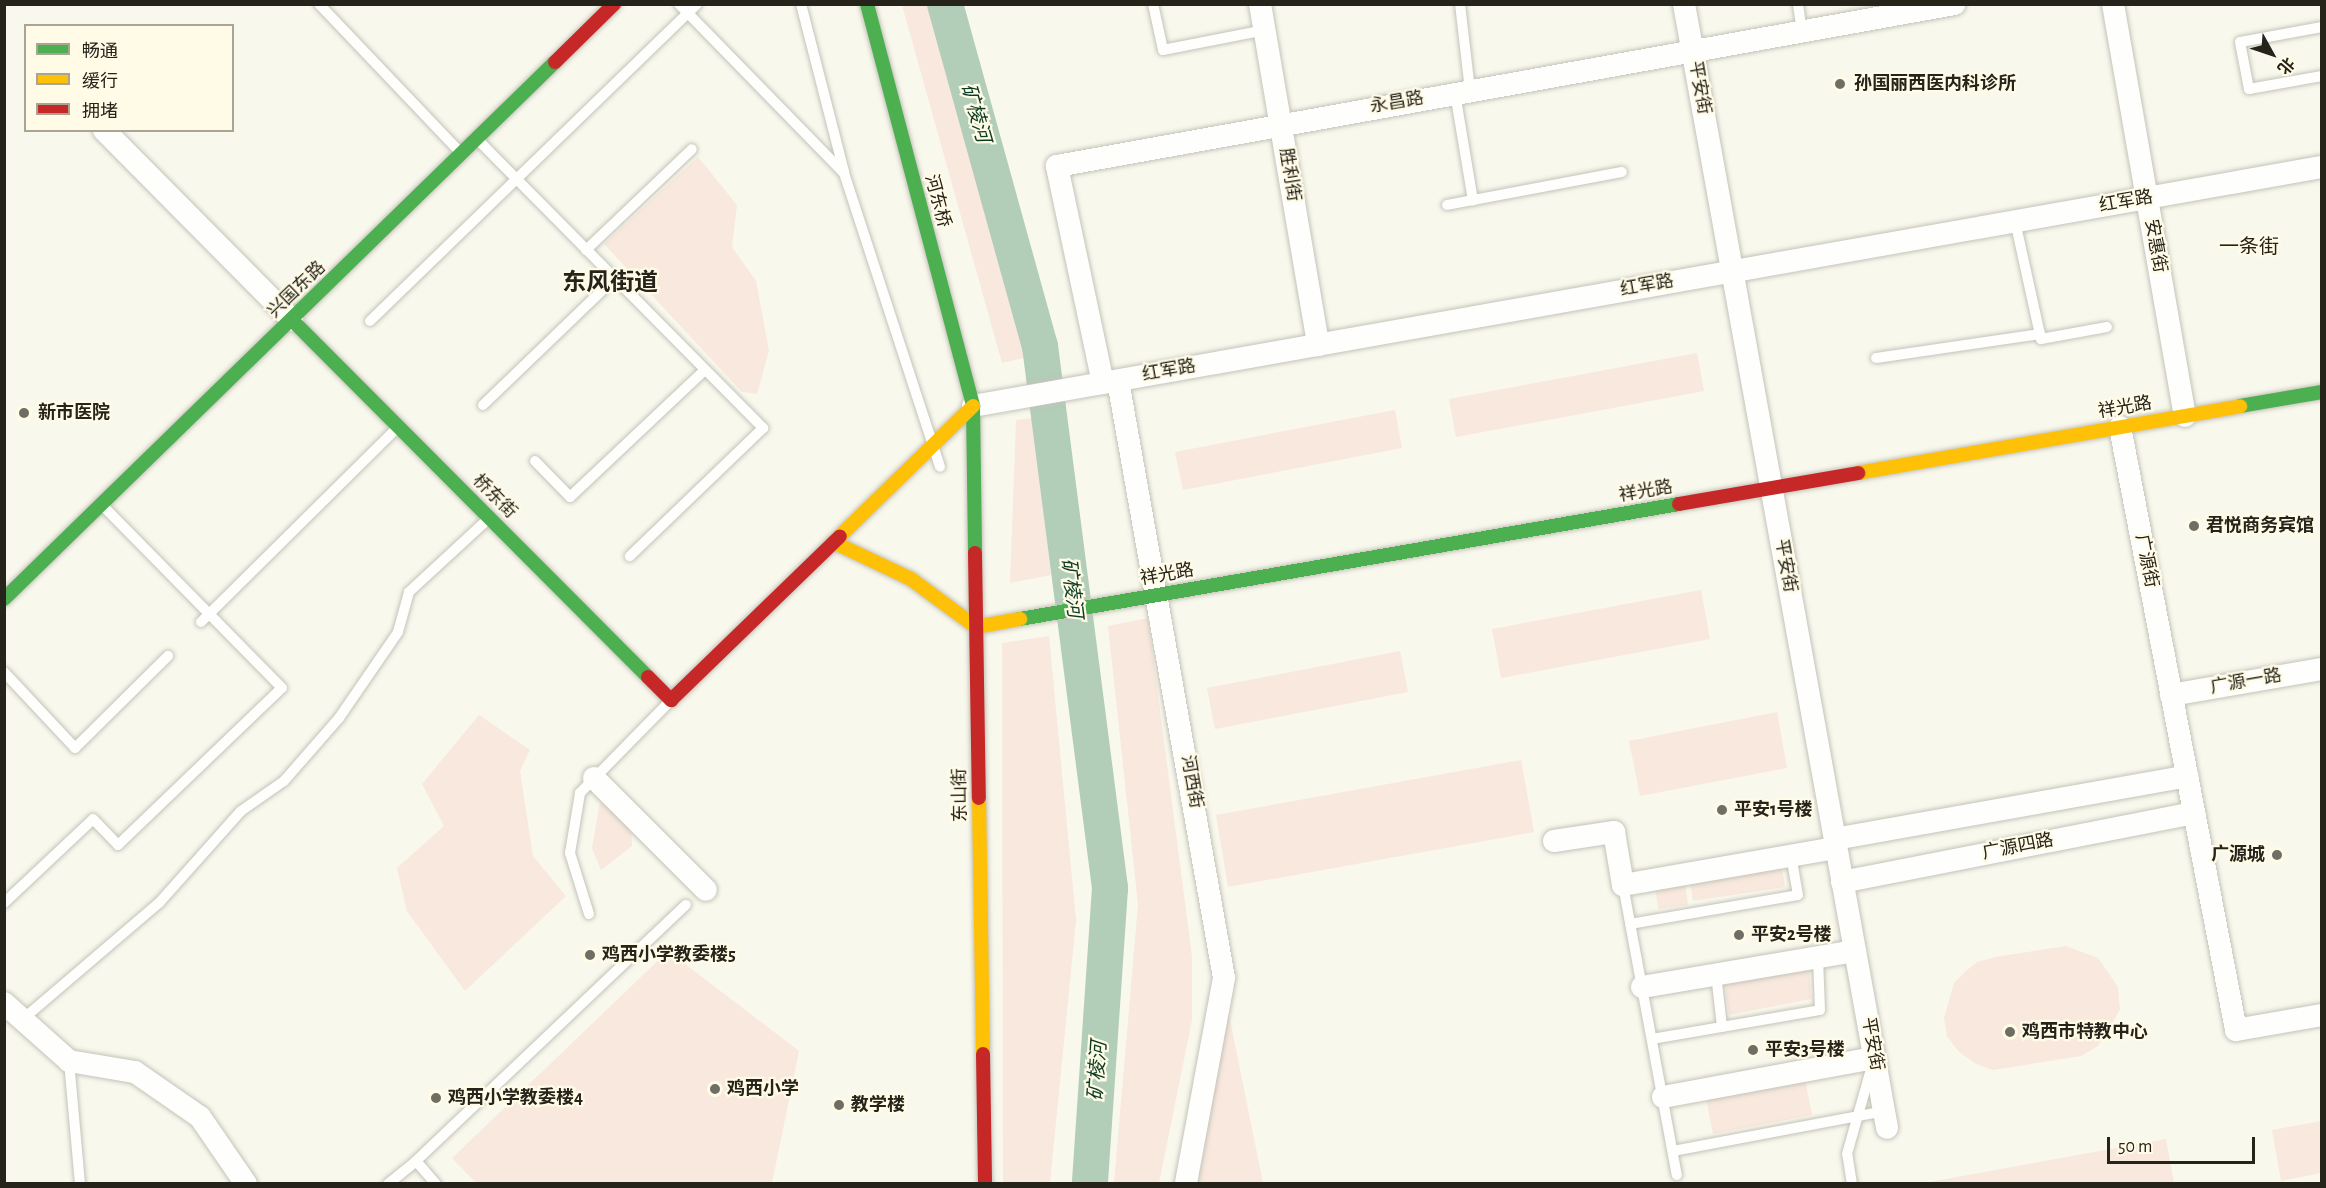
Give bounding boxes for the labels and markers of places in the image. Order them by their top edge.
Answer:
place label: 孙国丽西医内科诊所 [1854,73,2016,95]
marker: 孙国丽西医内科诊所 [1831,75,1849,93]
place label: 新市医院 [38,402,110,424]
marker: 新市医院 [15,404,33,422]
place label: 君悦商务宾馆 [2206,515,2314,537]
marker: 君悦商务宾馆 [2187,519,2201,533]
place label: 平安1号楼 [1734,799,1812,821]
marker: 平安1号楼 [1715,803,1729,817]
place label: 广源城 [2211,844,2265,866]
marker: 广源城 [2270,848,2284,862]
place label: 平安2号楼 [1751,924,1831,946]
marker: 平安2号楼 [1732,928,1746,942]
place label: 鸡西小学教委楼5 [602,944,736,966]
marker: 鸡西小学教委楼5 [583,948,597,962]
place label: 鸡西市特教中心 [2022,1021,2148,1043]
marker: 鸡西市特教中心 [2003,1025,2017,1039]
place label: 平安3号楼 [1765,1039,1845,1061]
marker: 平安3号楼 [1746,1043,1760,1057]
place label: 鸡西小学 [727,1078,799,1100]
marker: 鸡西小学 [708,1082,722,1096]
place label: 鸡西小学教委楼4 [448,1087,583,1109]
marker: 鸡西小学教委楼4 [429,1091,443,1105]
place label: 教学楼 [851,1094,905,1116]
marker: 教学楼 [832,1098,846,1112]

